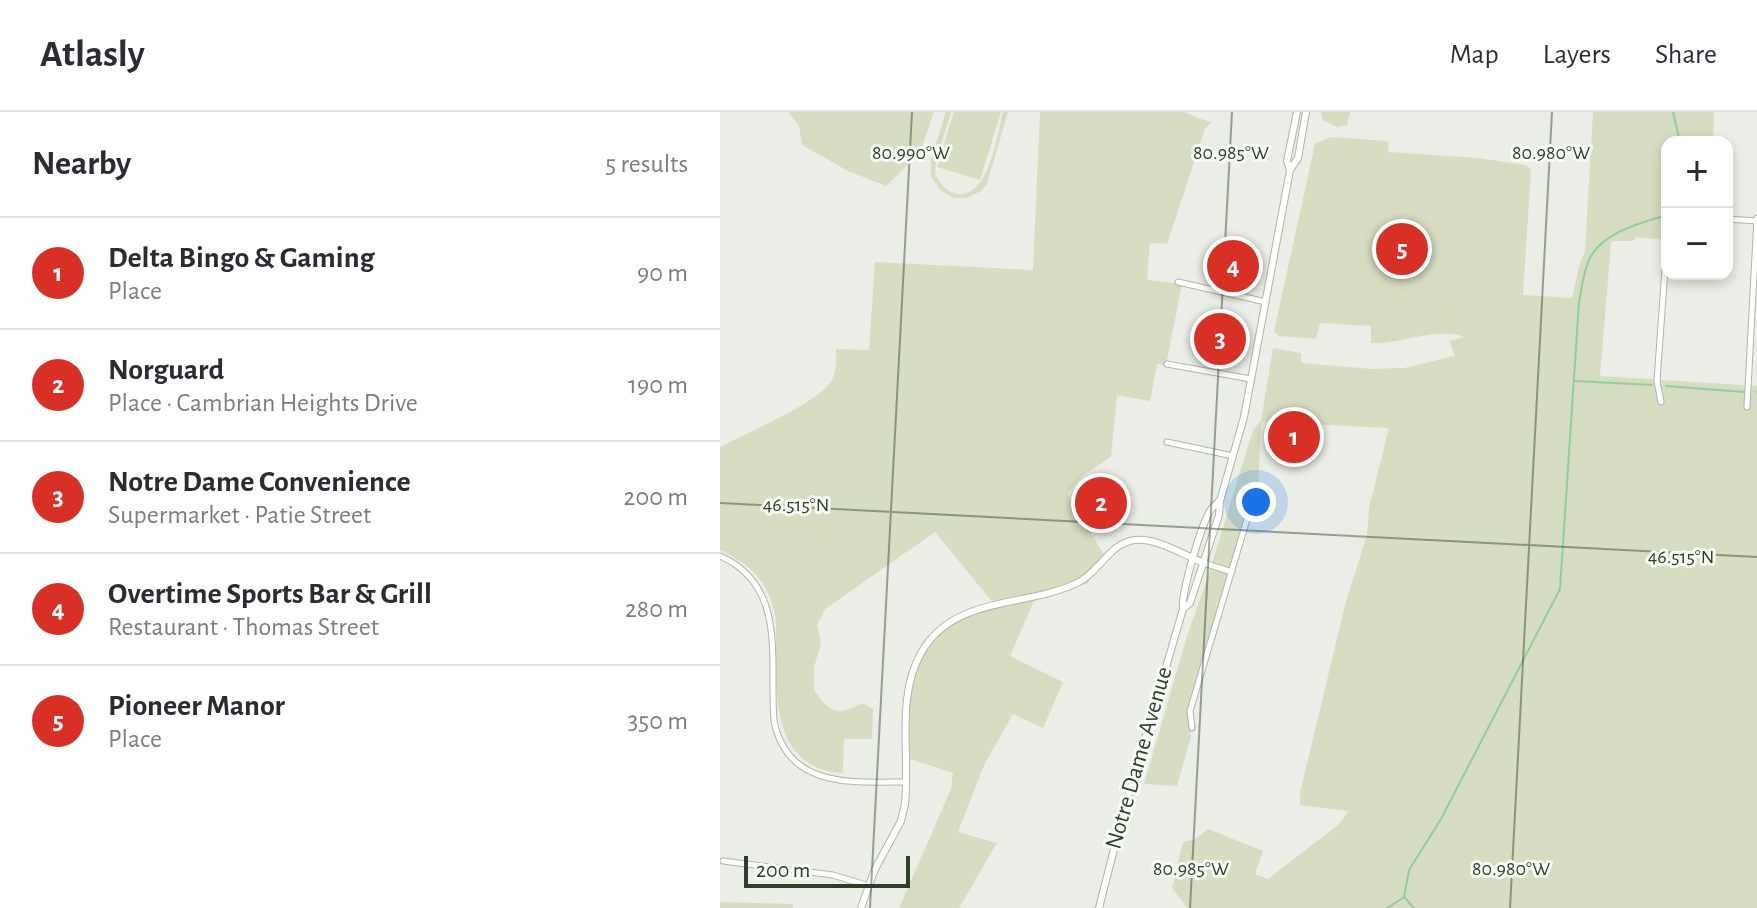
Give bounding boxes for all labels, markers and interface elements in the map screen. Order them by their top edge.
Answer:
text: Atlasly [40,36,145,74]
text: Map [1450,41,1499,69]
text: Layers [1543,41,1611,69]
text: Share [1655,41,1717,69]
map controls [1661,136,1733,280]
button: + [1661,136,1733,208]
text: 80.990°W [872,143,950,163]
text: 80.985°W [1193,143,1269,163]
text: 80.980°W [1512,143,1590,163]
text: Nearby [32,147,131,181]
text: 5 results [605,151,688,177]
button: − [1661,208,1733,280]
pin: 5 [1376,219,1428,279]
pin: 4 [1207,236,1259,296]
text: Delta Bingo & Gaming [108,243,375,273]
text: 1 [53,260,63,286]
text: 90 m [637,260,688,286]
text: Place [108,278,162,304]
pin: 3 [1194,309,1246,369]
text: Norguard [108,355,224,385]
text: 2 [52,372,64,398]
text: 190 m [628,372,688,398]
text: Place · Cambrian Heights Drive [108,390,418,416]
pin: 1 [1268,407,1320,467]
text: Notre Dame Convenience [108,467,411,497]
pin: 2 [1075,473,1127,533]
your location [1236,482,1276,522]
text: 3 [52,484,64,510]
text: 200 m [624,484,688,510]
text: 46.515°N [763,495,829,515]
text: Supermarket · Patie Street [108,502,371,528]
text: 46.515°N [1648,547,1714,567]
text: Overtime Sports Bar & Grill [108,579,432,609]
text: 4 [51,596,65,622]
text: 280 m [625,596,688,622]
text: Restaurant · Thomas Street [108,614,379,640]
street label: Notre Dame Avenue [1101,664,1177,852]
text: Pioneer Manor [108,691,285,721]
text: 5 [52,708,64,734]
text: 350 m [628,708,688,734]
text: Place [108,726,162,752]
scale bar [744,852,910,888]
text: 200 m [756,859,810,881]
text: 80.985°W [1153,859,1229,879]
text: 80.980°W [1472,859,1550,879]

